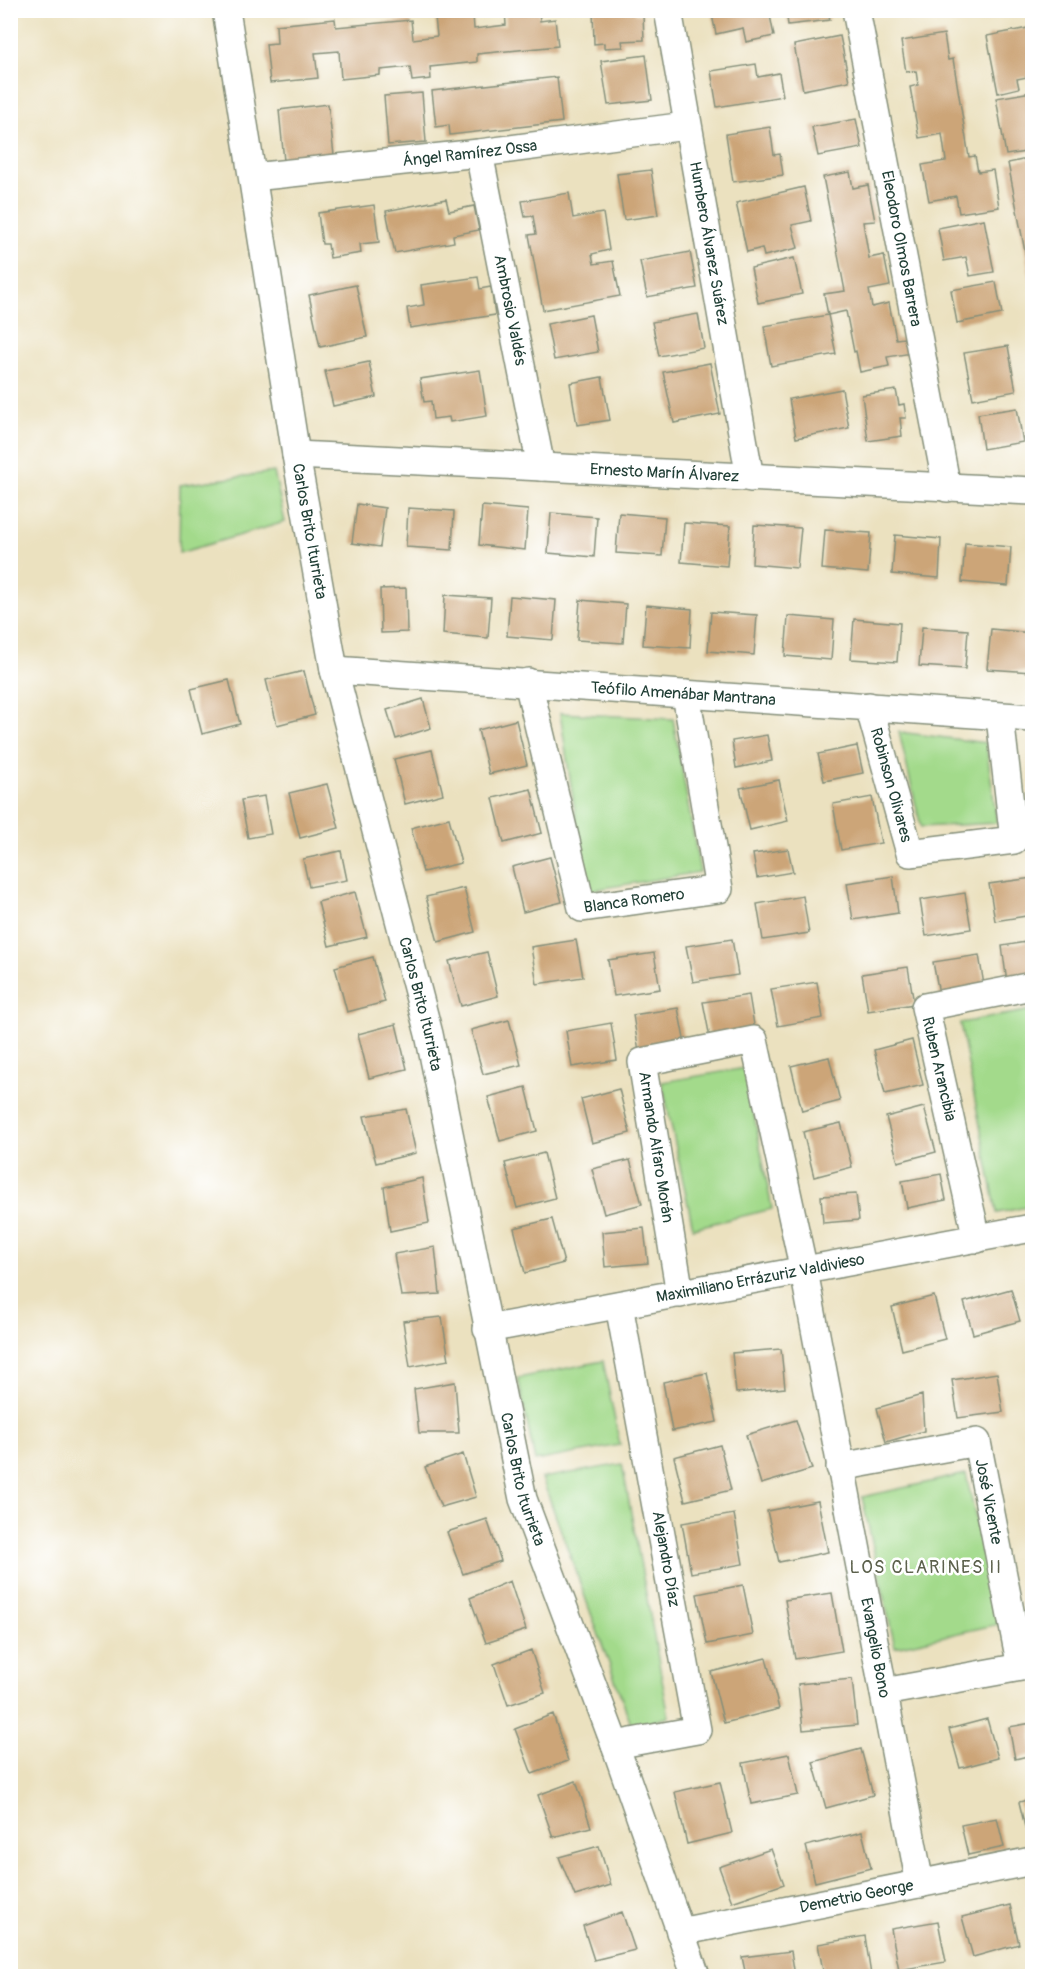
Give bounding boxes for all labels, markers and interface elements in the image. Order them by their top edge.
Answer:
street label: Ángel Ramírez Ossa [401,136,538,171]
street label: Humbero Álvarez Suárez [685,160,733,327]
street label: Eleodoro Olmos Barrera [877,169,926,328]
street label: Ambrosio Valdés [489,253,531,367]
street label: Ernesto Marín Álvarez [590,459,740,487]
street label: Carlos Brito Iturrieta [288,462,331,601]
street label: Teófilo Amenábar Mantrana [590,678,777,710]
street label: Robinson Olivares [866,726,916,844]
street label: Blanca Romero [583,884,686,918]
street label: Carlos Brito Iturrieta [394,935,446,1073]
street label: Ruben Arancibia [917,1015,961,1123]
street label: Armando Alfaro Morán [634,1070,678,1224]
street label: Maximiliano Errázuriz Valdivieso [655,1249,867,1307]
street label: Carlos Brito Iturrieta [496,1411,550,1549]
street label: José Vicente [971,1457,1007,1546]
street label: Alejandro Díaz [648,1509,684,1609]
district label: LOS CLARINES II [850,1556,1003,1579]
street label: Evangelio Bono [856,1596,895,1700]
street label: Demetrio George [798,1875,915,1918]

